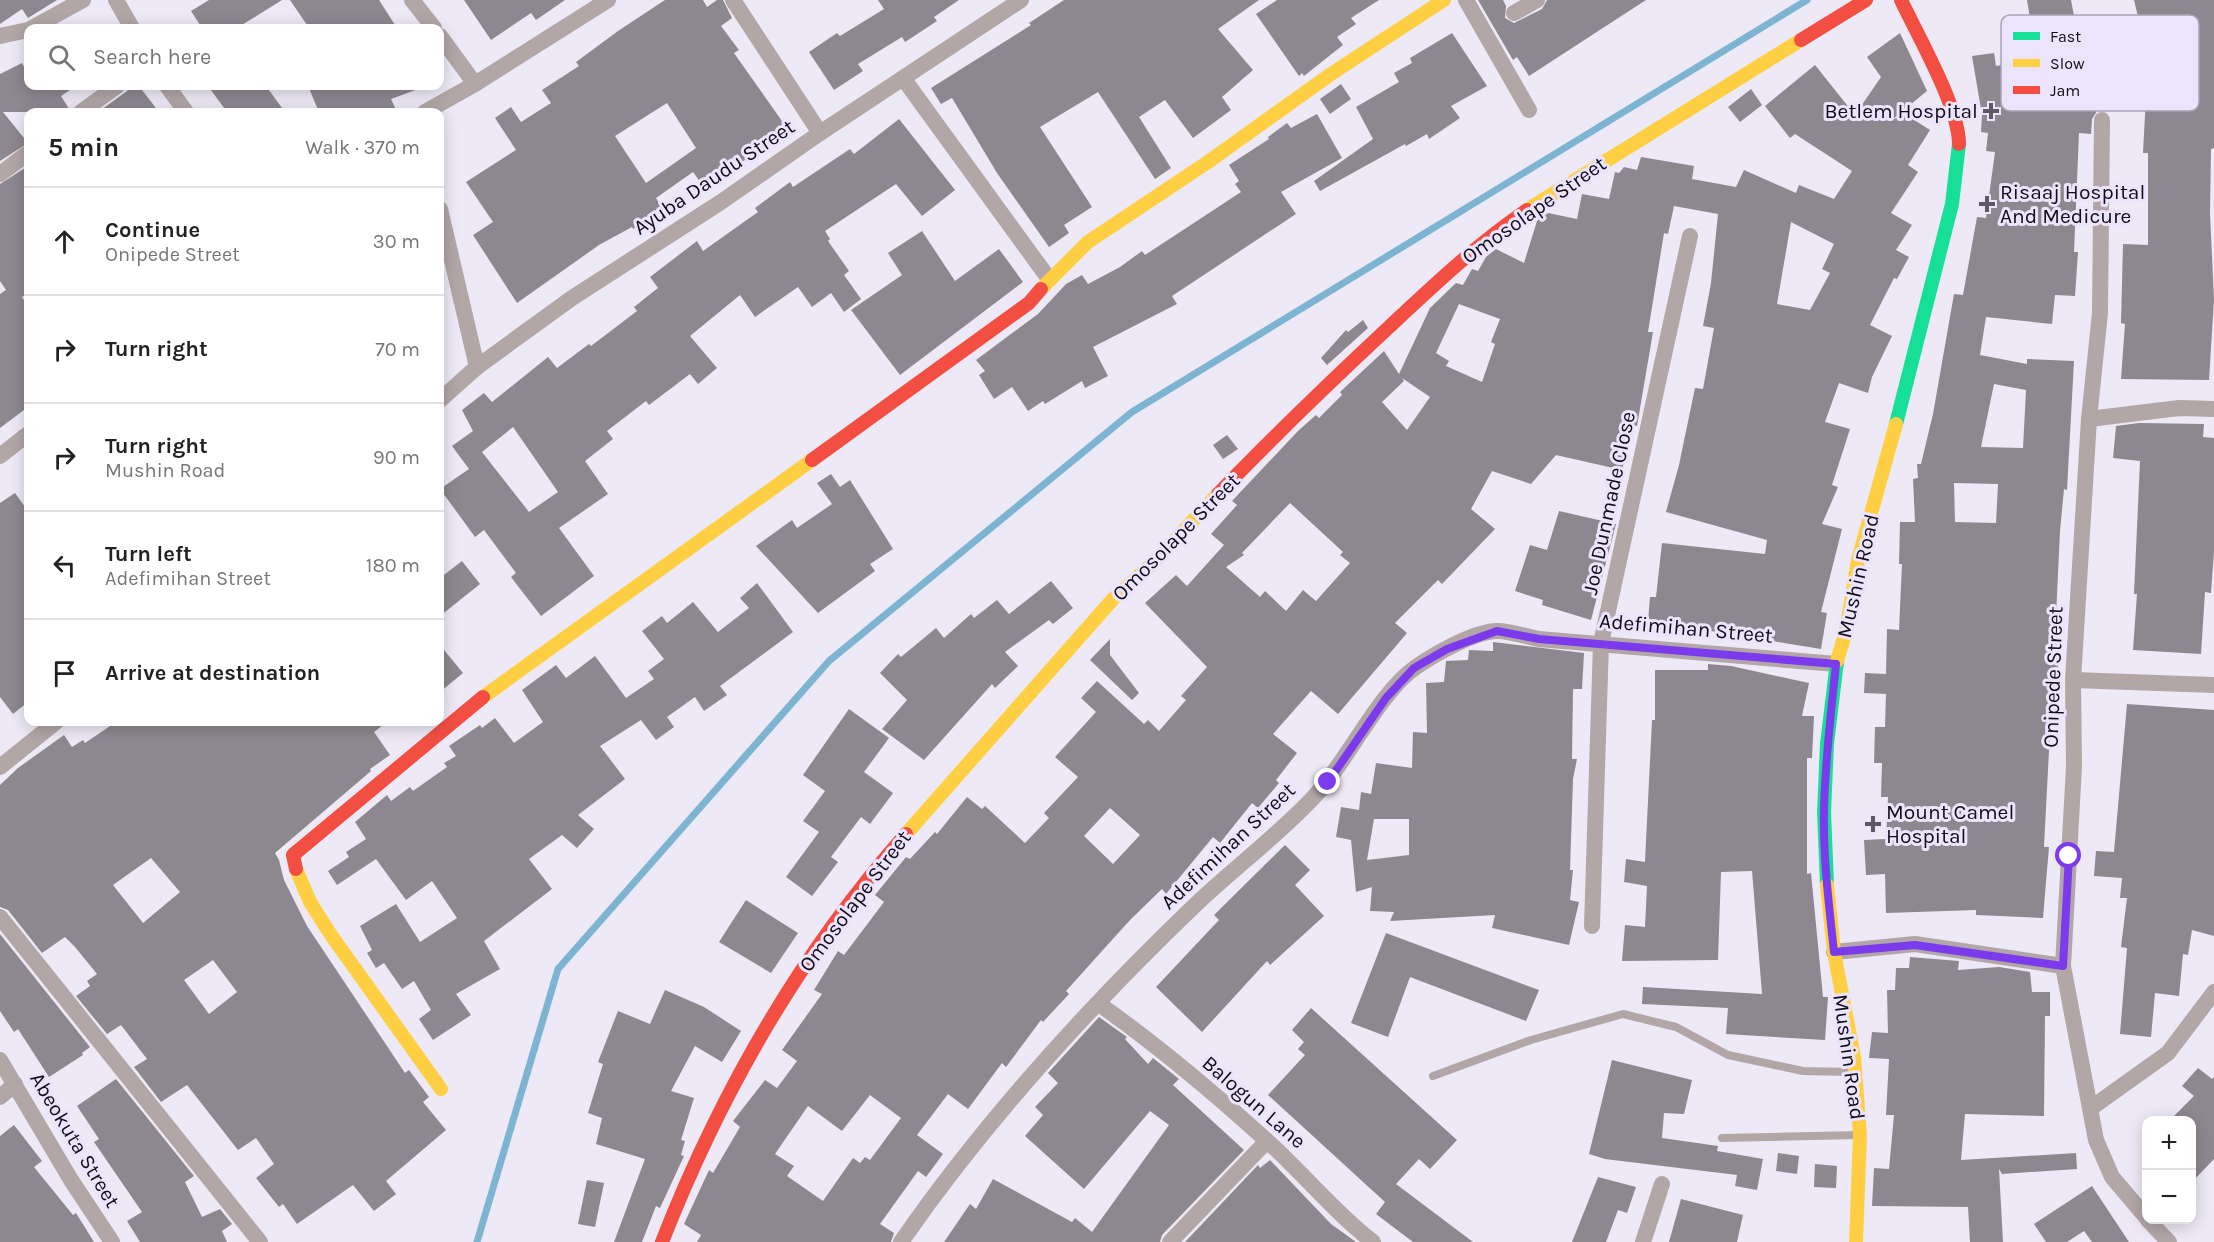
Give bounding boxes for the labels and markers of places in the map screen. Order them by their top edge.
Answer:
place label: Betlem Hospital [1825,99,1978,123]
marker: Betlem Hospital [1982,102,2000,120]
place label: Risaaj Hospital And Medicure [2000,180,2145,228]
marker: Risaaj Hospital And Medicure [1978,195,1996,213]
place label: Mount Camel Hospital [1886,800,2014,848]
marker: Mount Camel Hospital [1864,815,1882,833]

